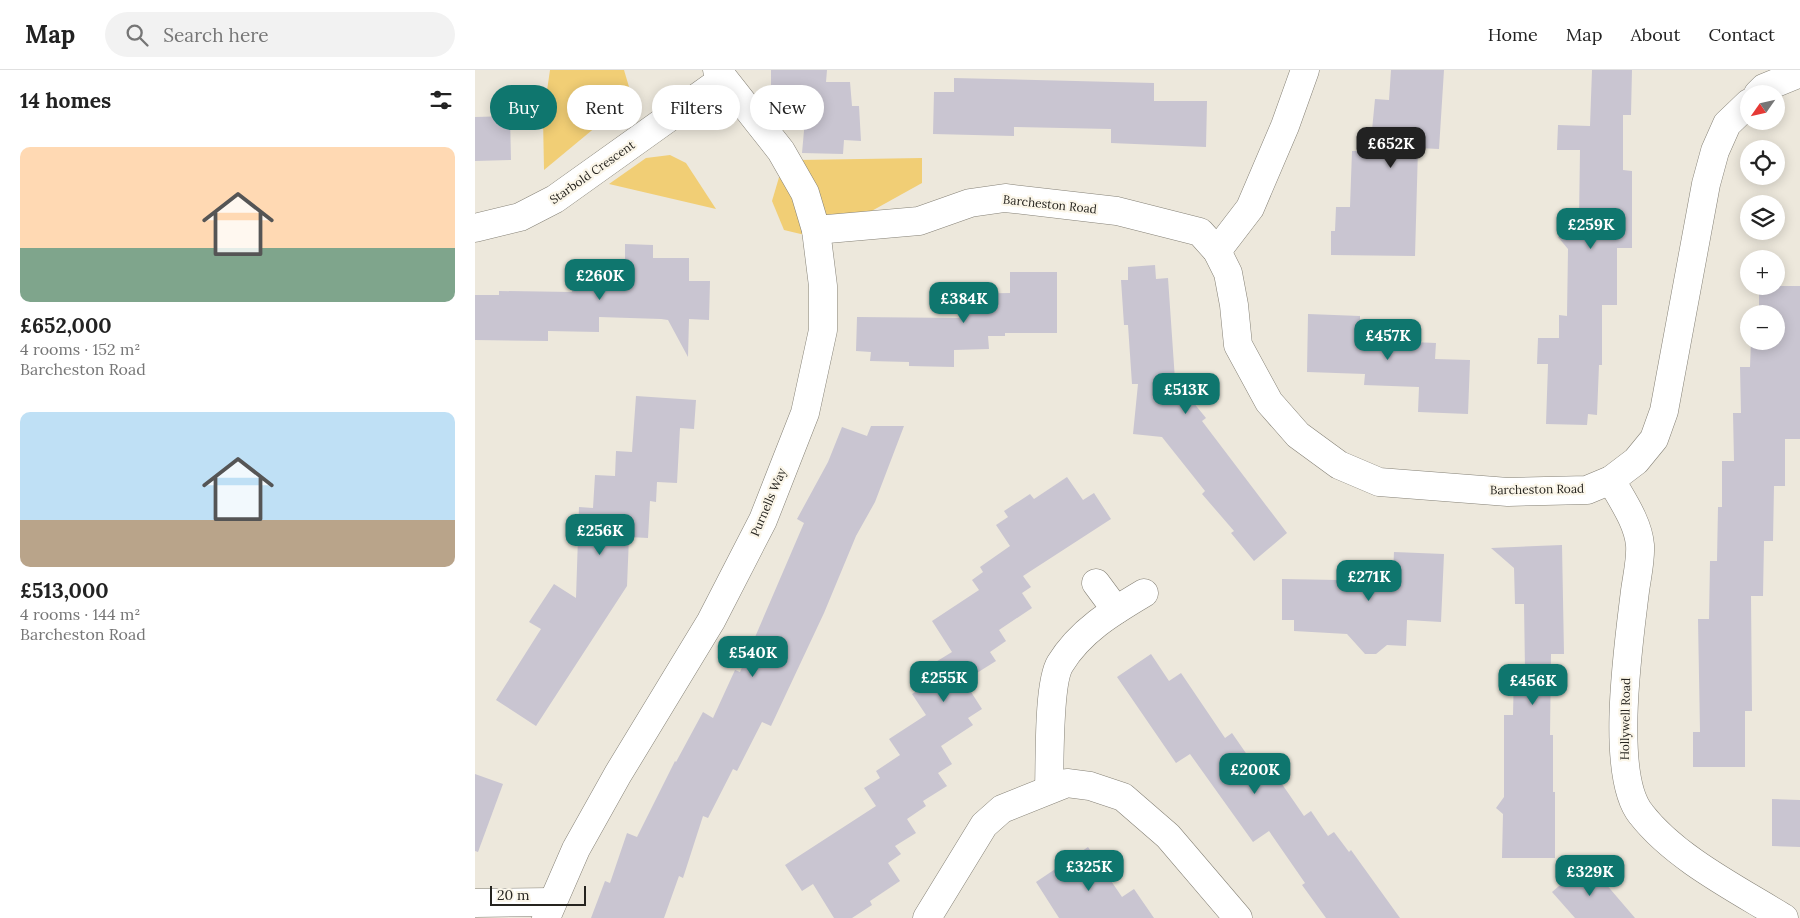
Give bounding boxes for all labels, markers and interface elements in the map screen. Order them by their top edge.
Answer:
search box [105,12,455,57]
text: Map [25,19,75,50]
icon: search [123,21,151,49]
text: Search here [163,23,269,47]
text: Home [1488,23,1538,46]
text: Map [1566,23,1602,46]
text: About [1630,23,1680,46]
text: Contact [1708,23,1775,46]
chip: Buy [490,85,557,130]
chip: Rent [567,85,642,130]
chip: Filters [652,85,740,130]
chip: New [750,85,824,130]
north arrow [1740,85,1785,130]
map controls [1740,85,1785,350]
icon: filters [427,86,455,114]
text: 14 homes [20,87,111,114]
pin: £652K [1356,126,1426,169]
text: £652K [1368,133,1414,153]
street label: Starbold Crescent [547,137,638,207]
button: locate [1740,140,1785,185]
icon: home [193,179,283,269]
street label: Barcheston Road [1002,192,1098,216]
button: layers [1740,195,1785,240]
pin: £259K [1556,208,1626,250]
text: £259K [1568,214,1614,234]
button: + [1740,250,1785,295]
pin: £260K [565,258,635,301]
text: £260K [576,265,624,285]
pin: £384K [929,282,999,324]
text: £384K [940,288,988,308]
button: − [1740,305,1785,350]
text: £652,000 [20,312,112,339]
pin: £457K [1353,318,1423,361]
text: £457K [1365,325,1411,345]
text: 4 rooms · 152 m² [20,339,140,359]
text: Barcheston Road [20,359,146,379]
pin: £513K [1151,372,1221,415]
text: £513K [1164,379,1208,399]
icon: home [193,444,283,534]
street label: Purnells Way [747,465,789,538]
street label: Barcheston Road [1490,481,1584,497]
pin: £256K [565,514,635,556]
text: £256K [577,520,623,540]
pin: £271K [1334,560,1404,602]
text: £271K [1347,566,1391,586]
text: £513,000 [20,577,109,604]
text: 4 rooms · 144 m² [20,604,140,624]
text: Barcheston Road [20,624,146,644]
pin: £540K [718,636,788,678]
text: £540K [729,642,777,662]
pin: £255K [909,660,979,703]
pin: £456K [1498,664,1568,706]
text: £255K [921,667,967,687]
text: £456K [1509,670,1557,690]
street label: Hollywell Road [1617,678,1633,760]
pin: £200K [1220,752,1290,795]
text: £200K [1230,759,1280,779]
pin: £325K [1054,850,1124,892]
pin: £329K [1555,854,1625,897]
text: £325K [1066,856,1112,876]
text: £329K [1566,861,1614,881]
scale bar [490,883,586,906]
text: 20 m [497,886,529,904]

